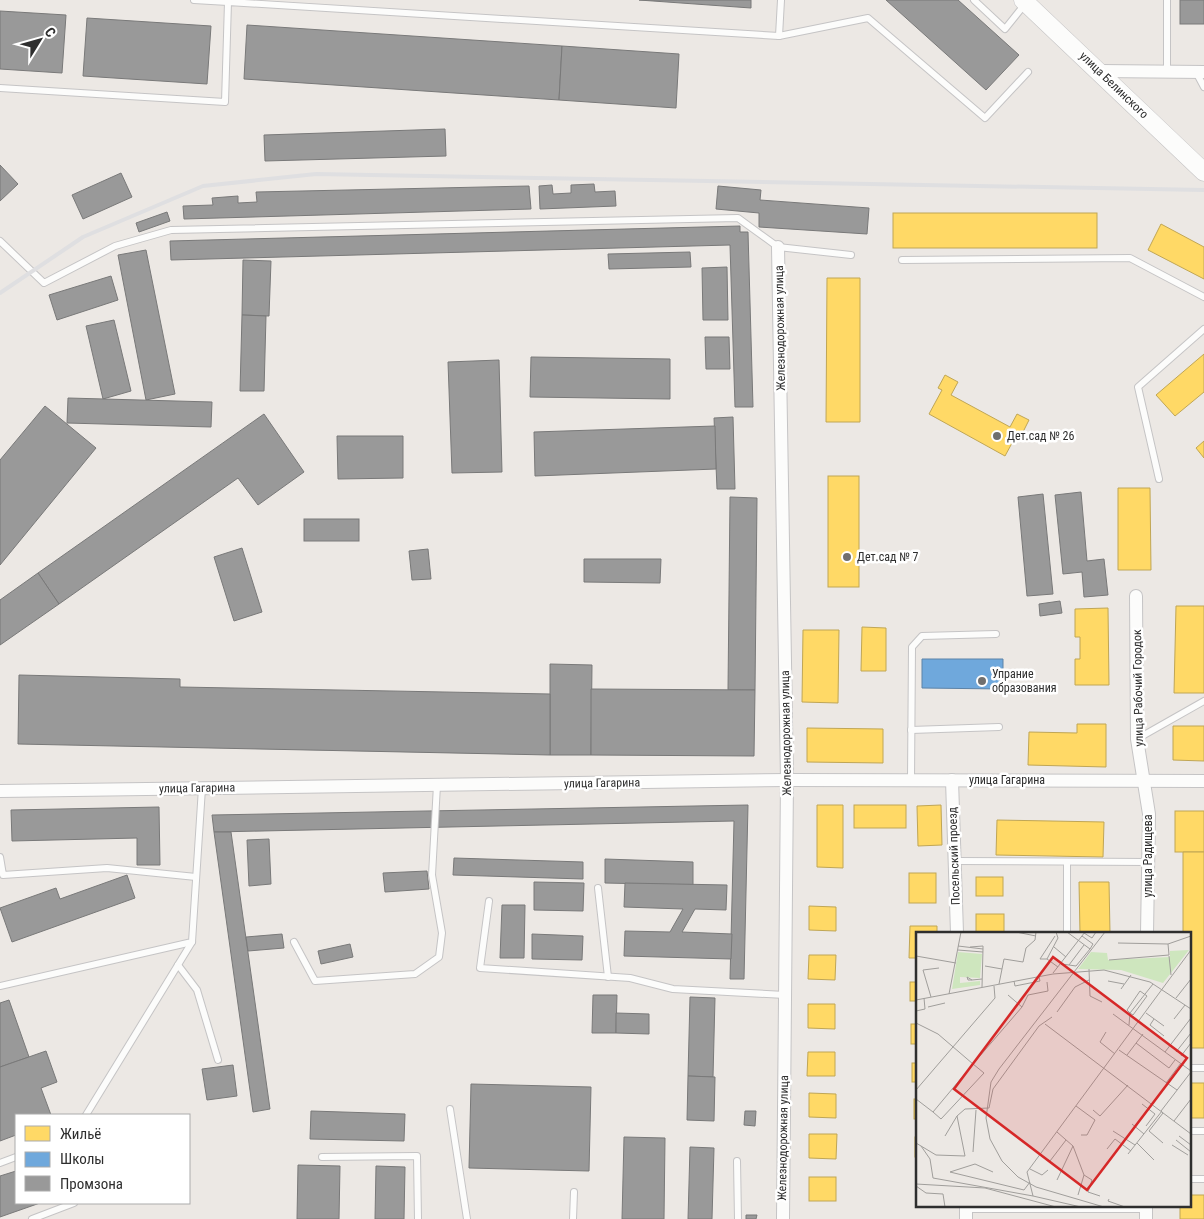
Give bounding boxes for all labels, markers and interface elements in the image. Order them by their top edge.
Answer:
north arrow [15,15,65,65]
text: С [42,24,59,40]
street label: улица Белинского [1077,49,1151,121]
street label: Железнодорожная улица [772,265,788,391]
place label: Дет.сад № 26 [1007,429,1075,443]
marker: Дет.сад № 26 [991,430,1003,442]
place label: Дет.сад № 7 [857,550,919,564]
marker: Дет.сад № 7 [841,551,853,563]
street label: улица Рабочий Городок [1130,629,1146,747]
place label: Упрание образования [992,667,1057,695]
street label: Железнодорожная улица [778,670,794,796]
marker: Упрание образования [976,675,988,687]
street label: улица Гагарина [969,773,1045,787]
street label: улица Гагарина [564,775,640,791]
street label: улица Гагарина [159,780,235,796]
street label: Посельский проезд [945,806,963,905]
street label: улица Радищева [1141,814,1155,897]
inset map [916,932,1192,1206]
street label: Железнодорожная улица [775,1075,791,1201]
legend [15,1114,190,1204]
text: Жильё [60,1125,101,1143]
text: Школы [60,1150,105,1168]
text: Промзона [60,1175,123,1193]

